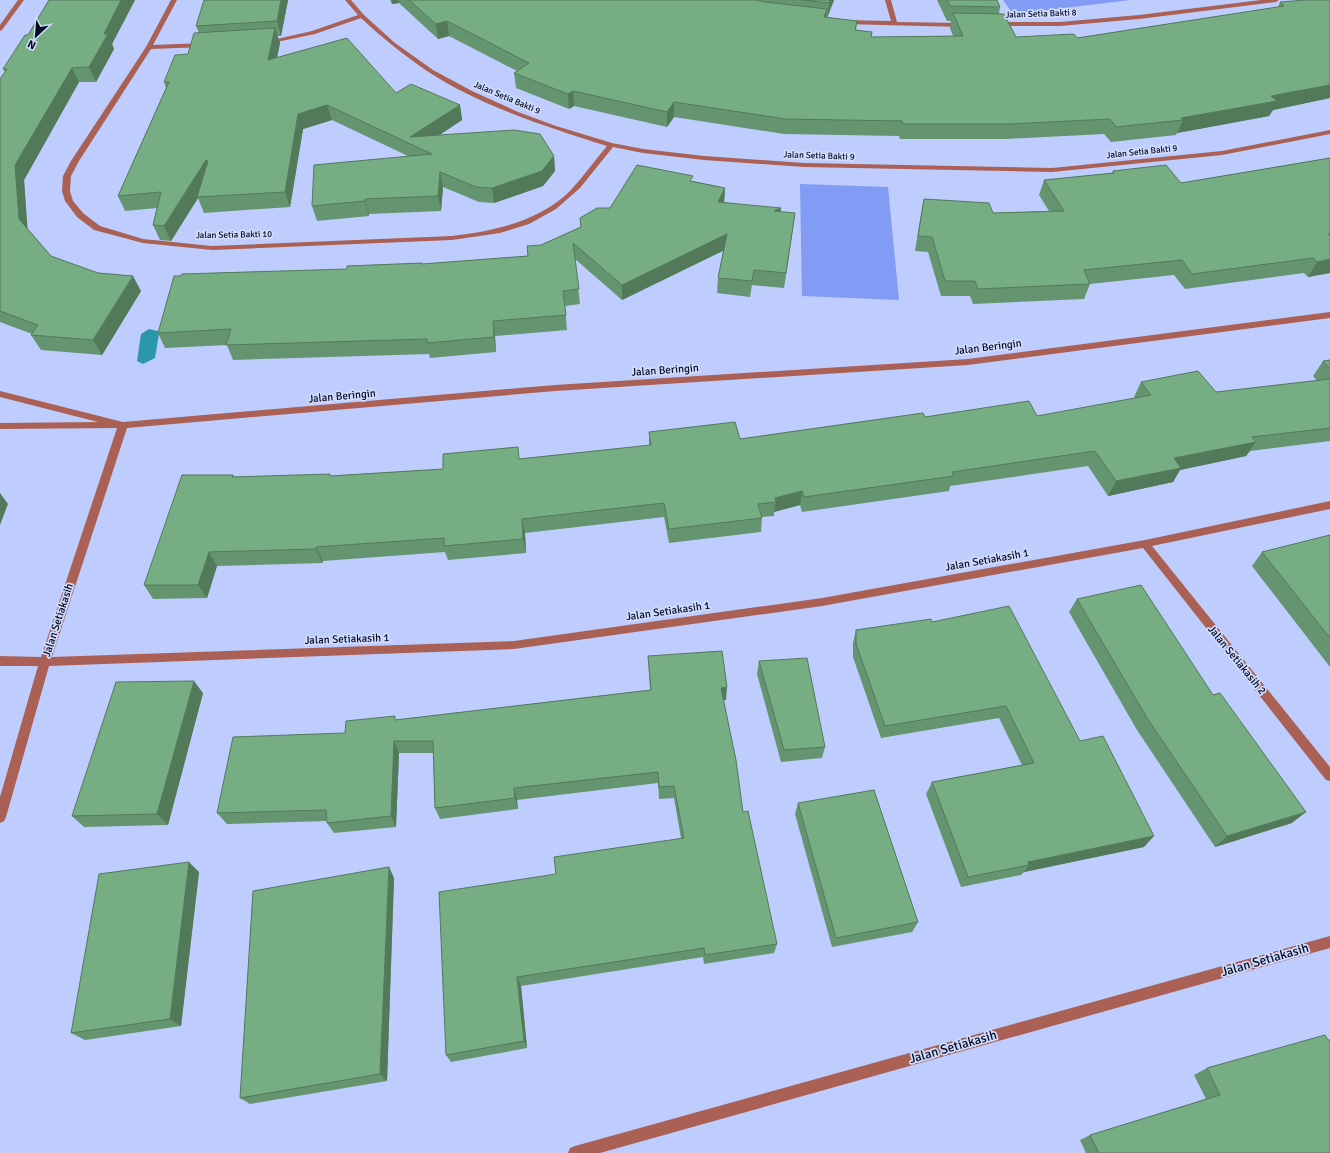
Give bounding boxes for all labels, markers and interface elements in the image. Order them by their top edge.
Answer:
street label: Jalan Setia Bakti 8 [1005,7,1077,21]
north arrow [16,16,56,56]
text: N [26,37,38,52]
street label: Jalan Setia Bakti 9 [472,79,542,117]
street label: Jalan Setia Bakti 9 [1106,143,1178,161]
street label: Jalan Setia Bakti 9 [783,149,855,163]
street label: Jalan Setia Bakti 10 [196,229,272,241]
street label: Jalan Beringin [954,336,1022,358]
street label: Jalan Beringin [631,361,699,379]
street label: Jalan Beringin [308,387,376,405]
street label: Jalan Setiakasih 1 [944,546,1030,574]
street label: Jalan Setiakasih [40,582,76,658]
street label: Jalan Setiakasih 1 [625,599,711,623]
street label: Jalan Setiakasih 2 [1205,623,1269,697]
street label: Jalan Setiakasih 1 [304,631,390,647]
street label: Jalan Setiakasih [1219,940,1311,980]
street label: Jalan Setiakasih [907,1027,999,1067]

